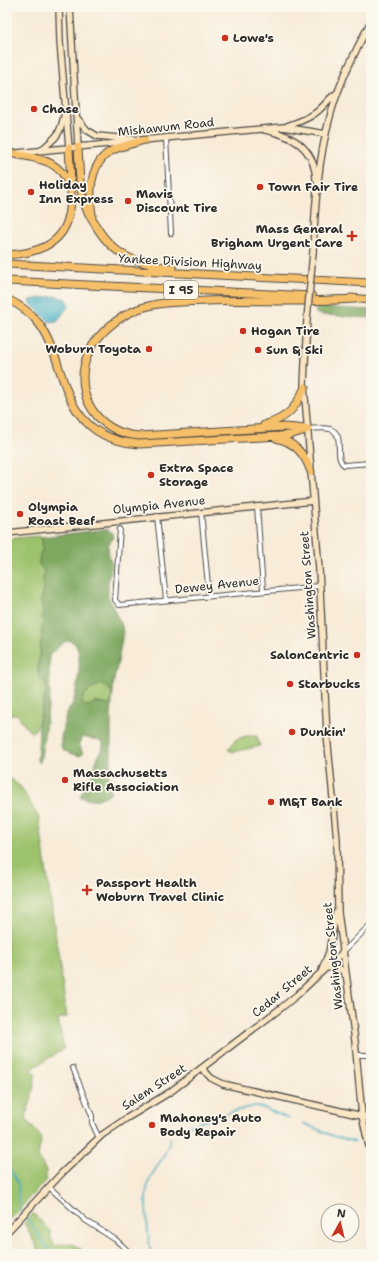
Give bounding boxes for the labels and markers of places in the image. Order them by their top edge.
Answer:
place label: Lowe's [233,30,274,46]
marker: Lowe's [220,33,230,43]
place label: Chase [42,101,79,117]
marker: Chase [29,104,39,114]
place label: Holiday Inn Express [39,177,113,207]
place label: Town Fair Tire [268,179,358,195]
marker: Town Fair Tire [255,182,265,192]
place label: Mavis Discount Tire [136,186,218,216]
marker: Holiday Inn Express [26,187,36,197]
marker: Mavis Discount Tire [123,196,133,206]
place label: Mass General Brigham Urgent Care [211,221,343,251]
marker: Mass General Brigham Urgent Care [346,230,358,242]
place label: Hogan Tire [251,323,320,339]
marker: Hogan Tire [238,326,248,336]
place label: Woburn Toyota [45,341,142,357]
place label: Sun & Ski [266,342,323,358]
marker: Woburn Toyota [144,344,154,354]
marker: Sun & Ski [253,345,263,355]
place label: Extra Space Storage [159,460,234,490]
marker: Extra Space Storage [146,470,156,480]
place label: Olympia Roast Beef [28,499,95,529]
marker: Olympia Roast Beef [15,509,25,519]
place label: SalonCentric [270,647,349,663]
marker: SalonCentric [352,650,362,660]
place label: Starbucks [298,676,360,692]
marker: Starbucks [285,679,295,689]
place label: Dunkin' [300,724,346,740]
marker: Dunkin' [287,727,297,737]
place label: Massachusetts Rifle Association [73,765,179,795]
marker: Massachusetts Rifle Association [60,775,70,785]
place label: M&T Bank [279,794,343,810]
marker: M&T Bank [266,797,276,807]
place label: Passport Health Woburn Travel Clinic [96,875,224,905]
marker: Passport Health Woburn Travel Clinic [81,884,93,896]
place label: Mahoney's Auto Body Repair [160,1110,262,1140]
marker: Mahoney's Auto Body Repair [147,1120,157,1130]

